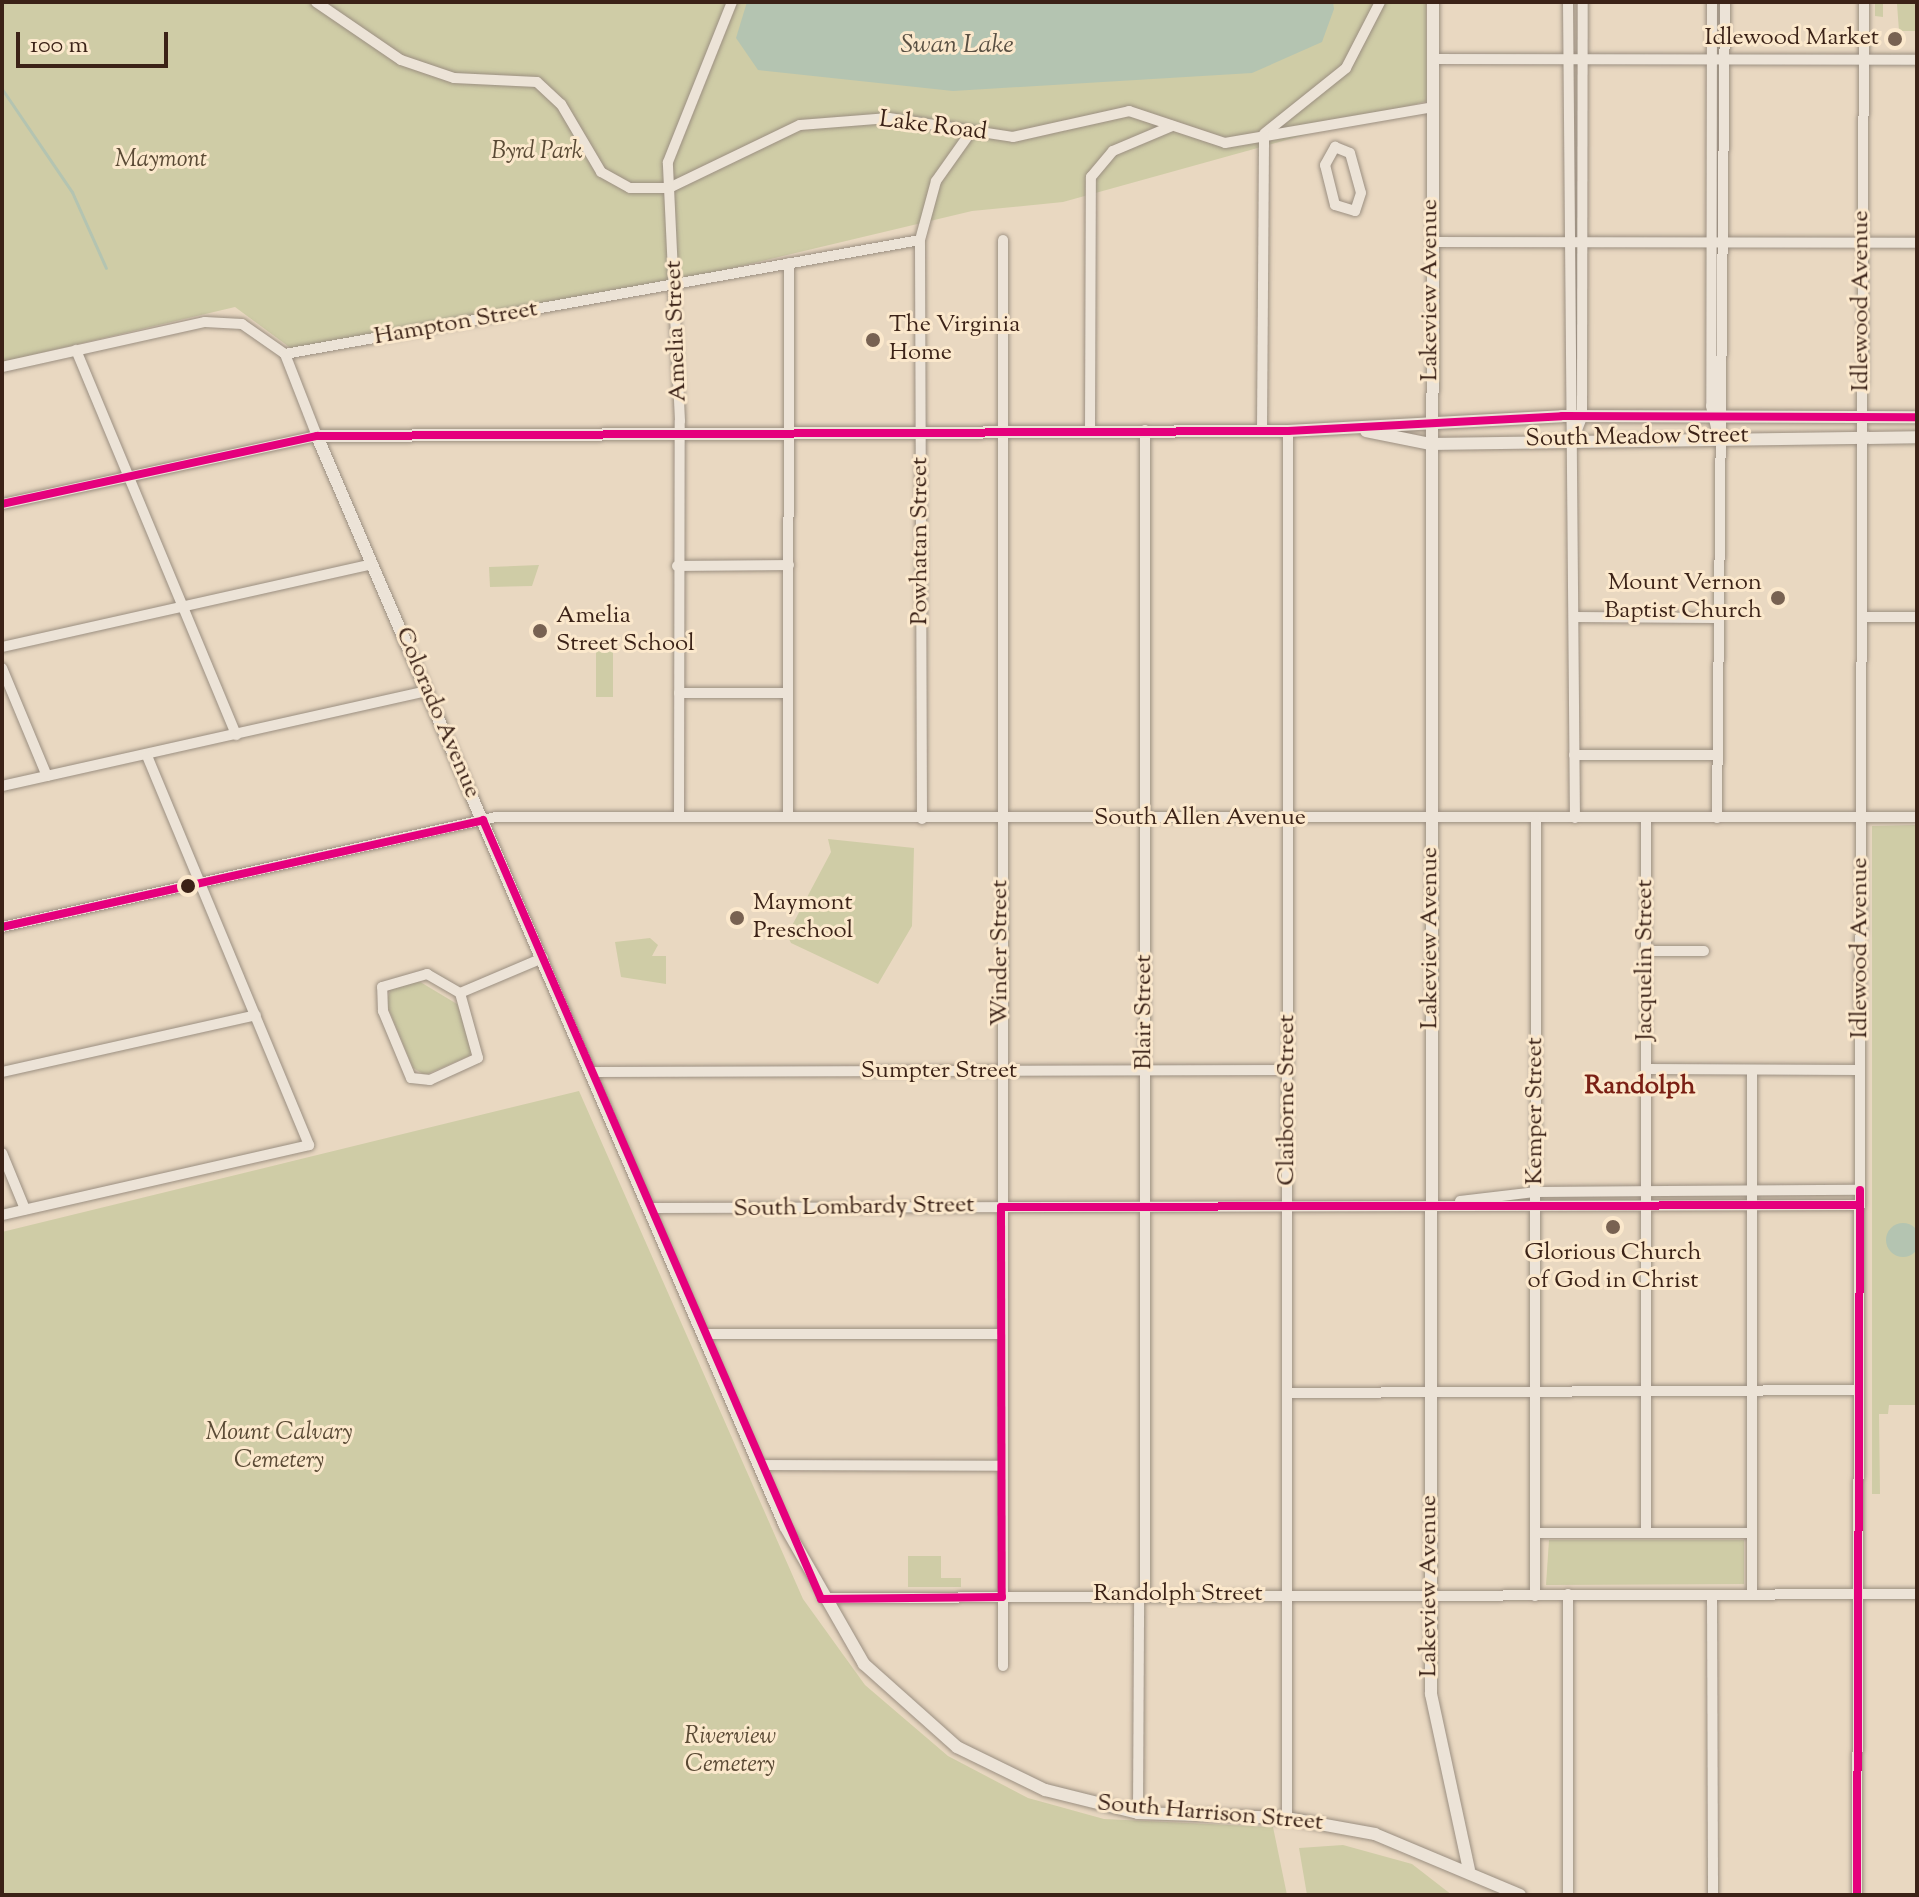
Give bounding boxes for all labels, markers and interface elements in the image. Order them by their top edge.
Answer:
scale bar [20,16,172,66]
place label: Idlewood Market [1705,25,1879,53]
text: 100 m [30,29,88,63]
water label: Swan Lake [900,30,1014,62]
marker: Idlewood Market [1886,30,1904,48]
street label: Lake Road [877,106,989,148]
park label: Byrd Park [491,139,583,167]
park label: Maymont [115,147,207,175]
street label: Lakeview Avenue [1417,199,1445,381]
street label: Idlewood Avenue [1848,210,1876,392]
street label: Amelia Street [660,260,694,402]
street label: Hampton Street [372,295,540,353]
place label: The Virginia Home [889,312,1020,368]
marker: The Virginia Home [864,331,882,349]
street label: South Meadow Street [1525,422,1749,454]
street label: Powhatan Street [907,457,935,625]
place label: Mount Vernon Baptist Church [1604,570,1762,626]
marker: Mount Vernon Baptist Church [1769,589,1787,607]
place label: Amelia Street School [556,603,695,659]
marker: Amelia Street School [531,622,549,640]
street label: Colorado Avenue [388,623,486,803]
street label: South Allen Avenue [1094,805,1306,833]
street label: Lakeview Avenue [1417,847,1445,1029]
street label: Idlewood Avenue [1847,857,1875,1039]
unlabelled marker [180,878,196,894]
street label: Jacquelin Street [1632,879,1660,1041]
street label: Winder Street [987,880,1015,1026]
place label: Maymont Preschool [753,890,853,946]
marker: Maymont Preschool [728,909,746,927]
street label: Blair Street [1131,954,1159,1070]
street label: Claiborne Street [1274,1014,1302,1186]
street label: Kemper Street [1522,1037,1550,1185]
street label: Sumpter Street [861,1058,1017,1086]
district label: Randolph [1585,1071,1695,1103]
street label: South Lombardy Street [733,1191,975,1225]
marker: Glorious Church of God in Christ [1604,1218,1622,1236]
place label: Glorious Church of God in Christ [1524,1240,1702,1296]
park label: Mount Calvary Cemetery [205,1420,353,1476]
street label: Lakeview Avenue [1416,1495,1444,1677]
street label: Randolph Street [1093,1581,1263,1609]
park label: Riverview Cemetery [684,1724,776,1780]
street label: South Harrison Street [1096,1790,1324,1838]

